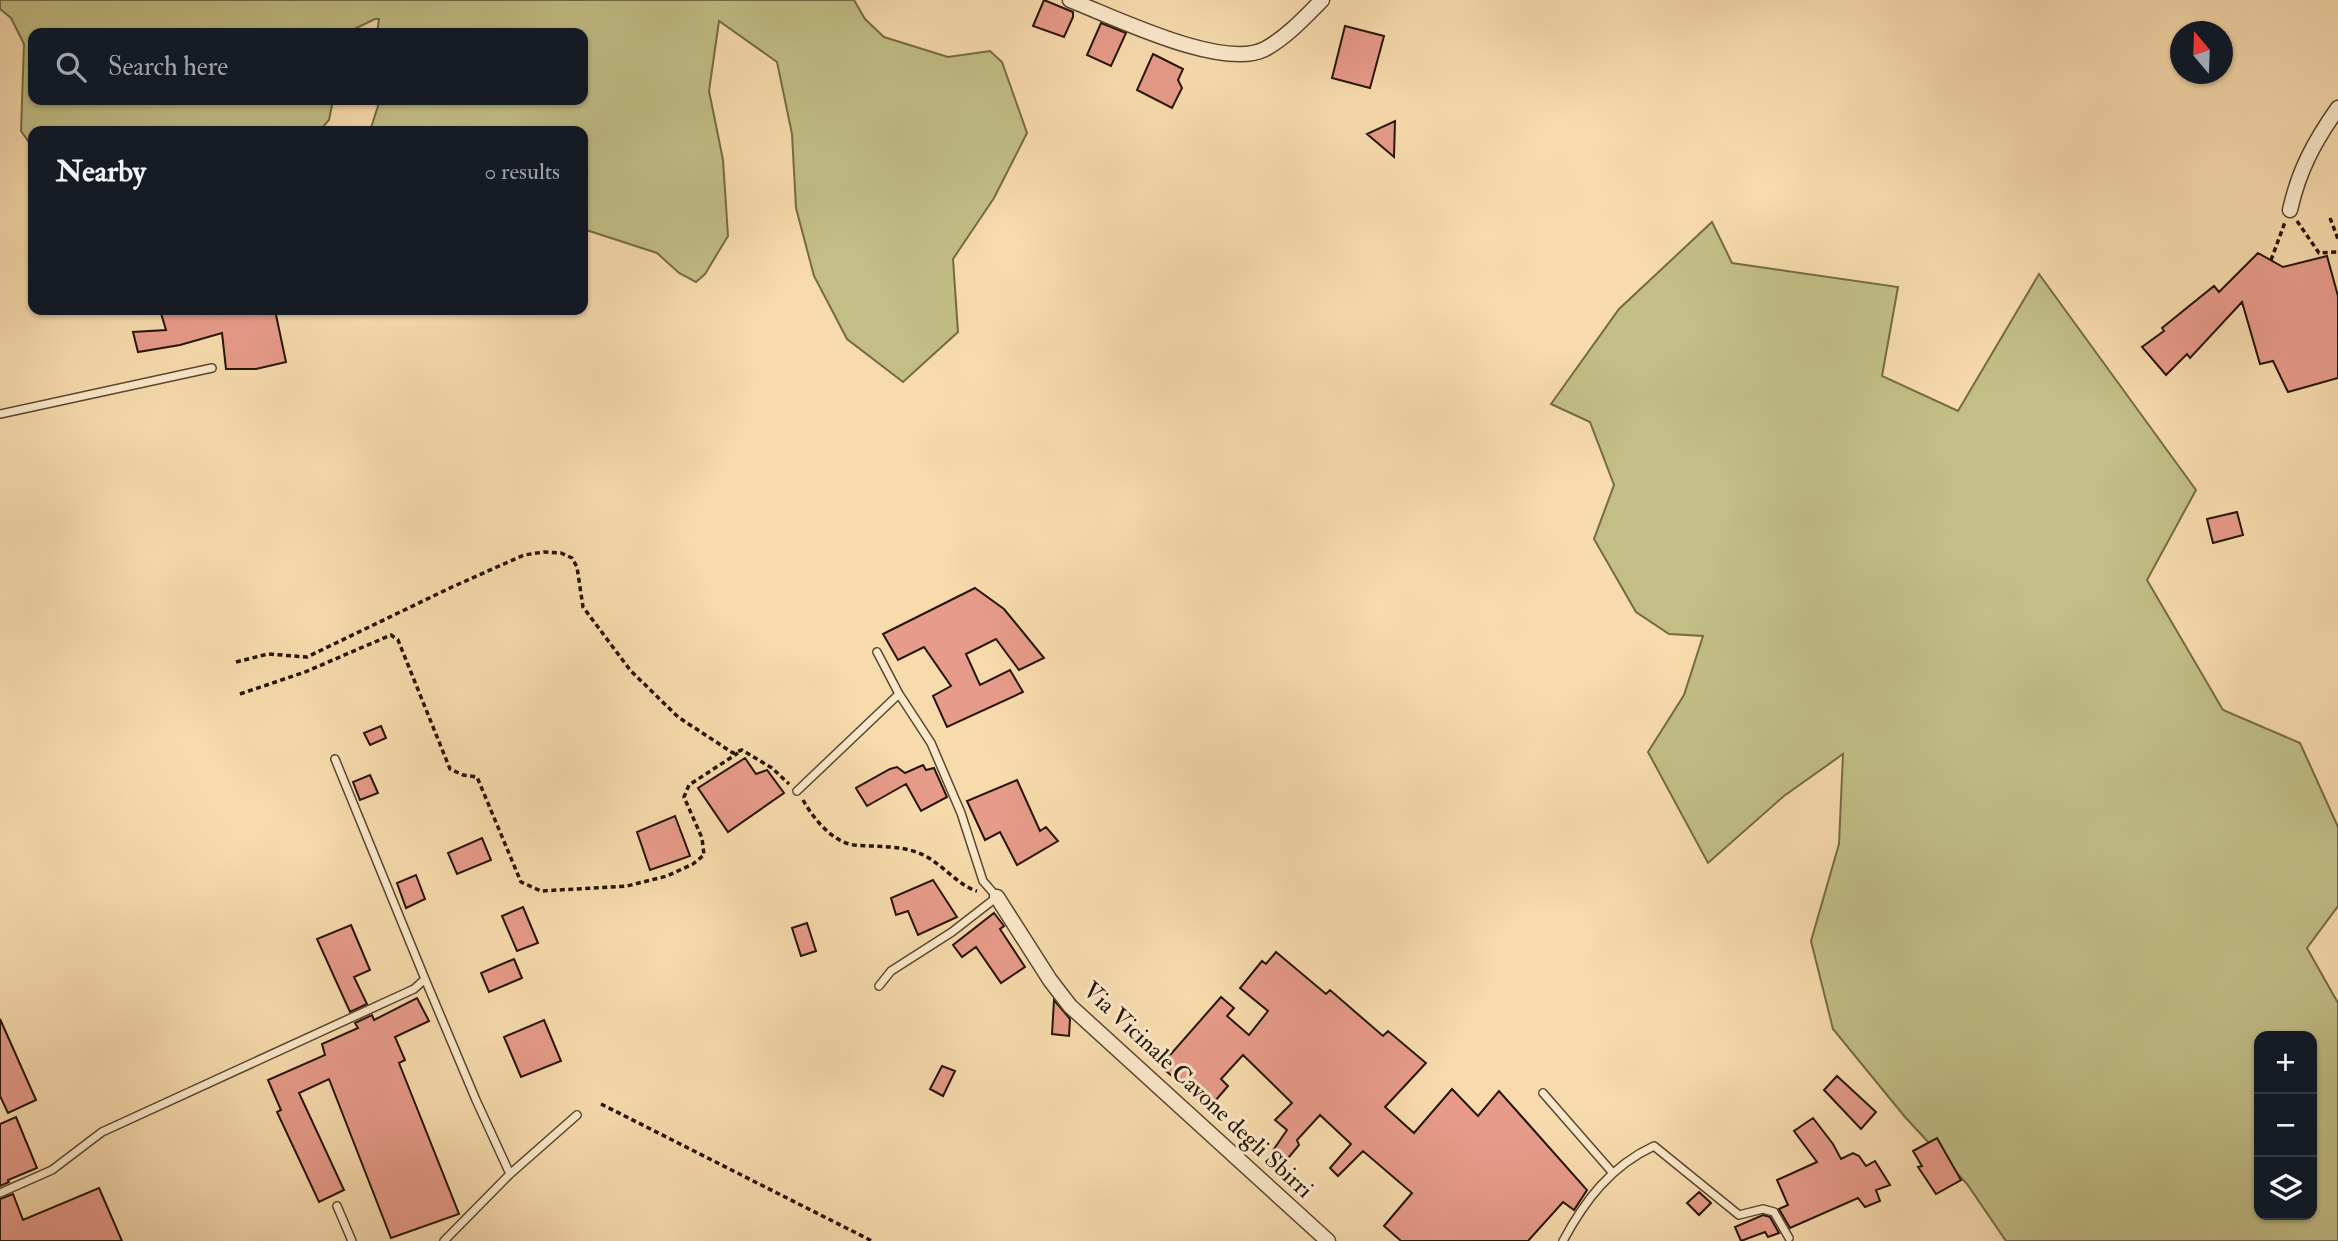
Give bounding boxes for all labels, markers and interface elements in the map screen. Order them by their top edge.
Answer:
north arrow [2170,21,2233,84]
search box [28,28,588,105]
icon: search [52,48,90,86]
text: Search here [108,51,228,83]
text: Nearby [56,153,146,190]
text: 0 results [484,157,560,186]
street label: Via Vicinale Cavone degli Sbirri [1076,975,1320,1205]
map controls [2254,1031,2317,1220]
button: + [2254,1031,2317,1094]
button: − [2254,1094,2317,1157]
button: layers [2254,1157,2317,1220]

